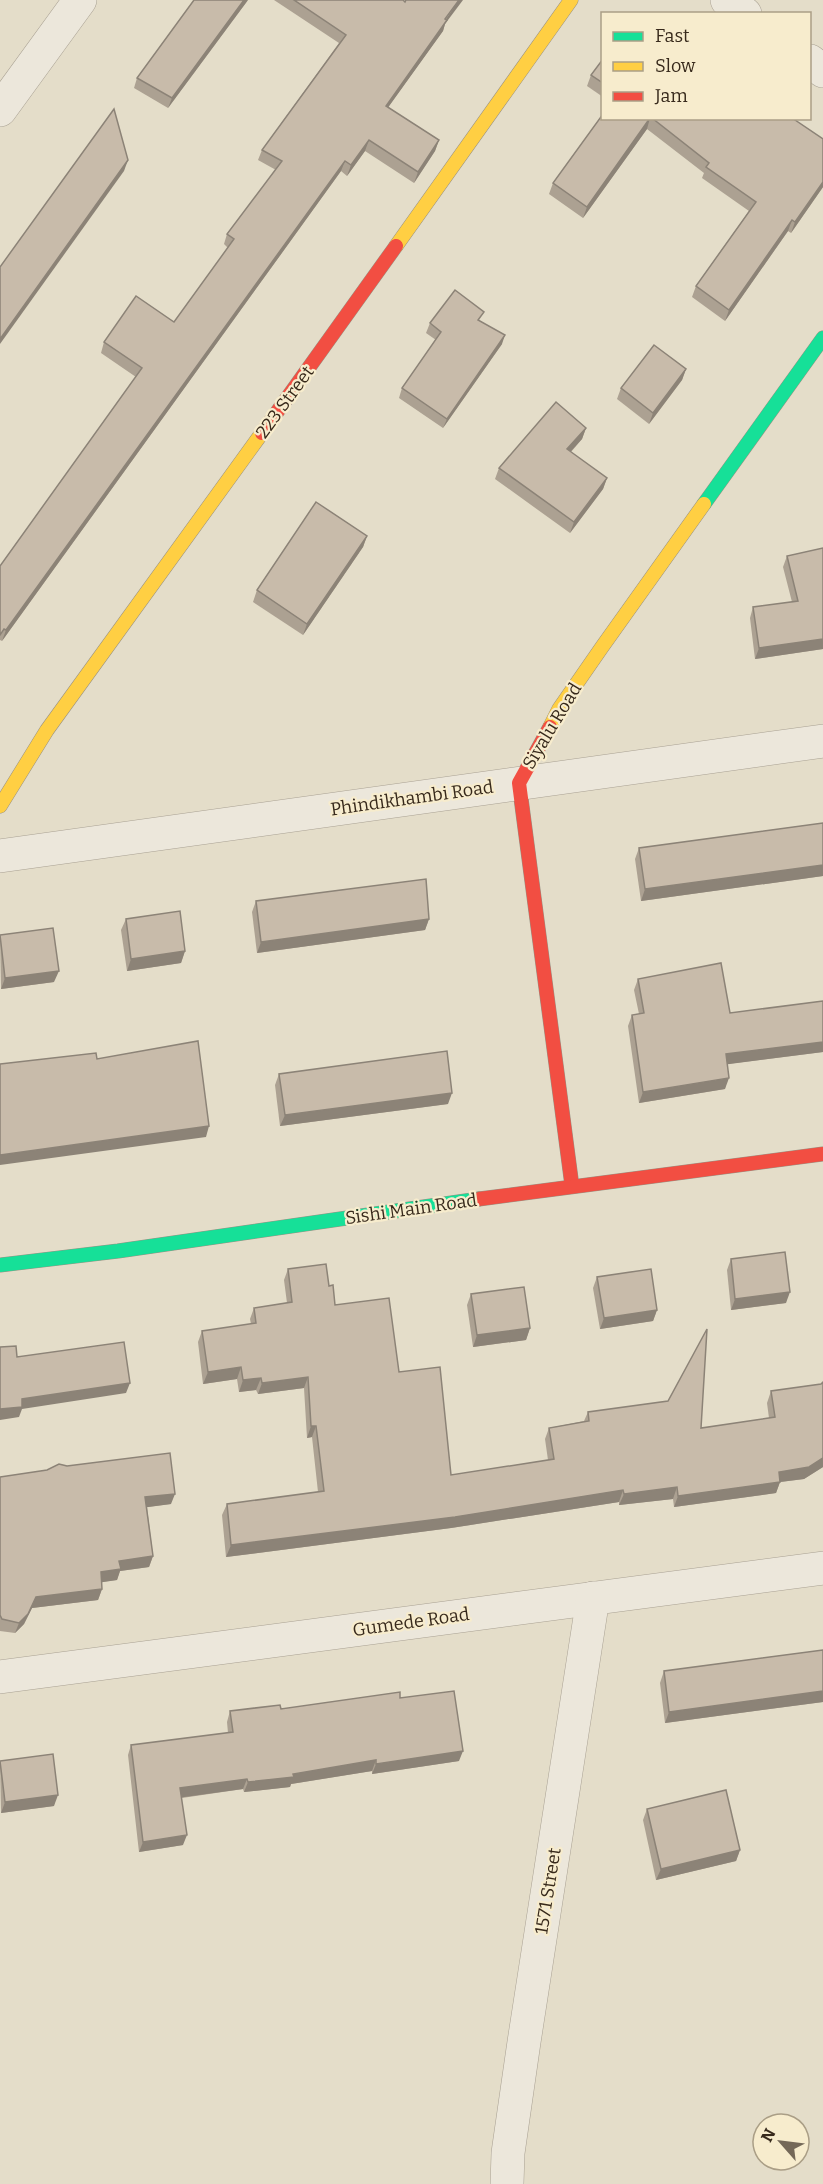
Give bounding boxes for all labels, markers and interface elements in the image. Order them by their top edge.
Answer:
legend [601,12,811,120]
text: Fast [655,25,690,47]
text: Slow [655,55,696,77]
text: Jam [654,85,688,107]
street label: 223 Street [251,361,319,443]
street label: Siyalu Road [518,679,586,773]
street label: Phindikhambi Road [329,776,495,820]
street label: Sishi Main Road [344,1189,479,1229]
street label: Gumede Road [351,1603,471,1641]
street label: 1571 Street [530,1846,566,1936]
north arrow [751,2112,811,2172]
text: N [757,2125,779,2145]

